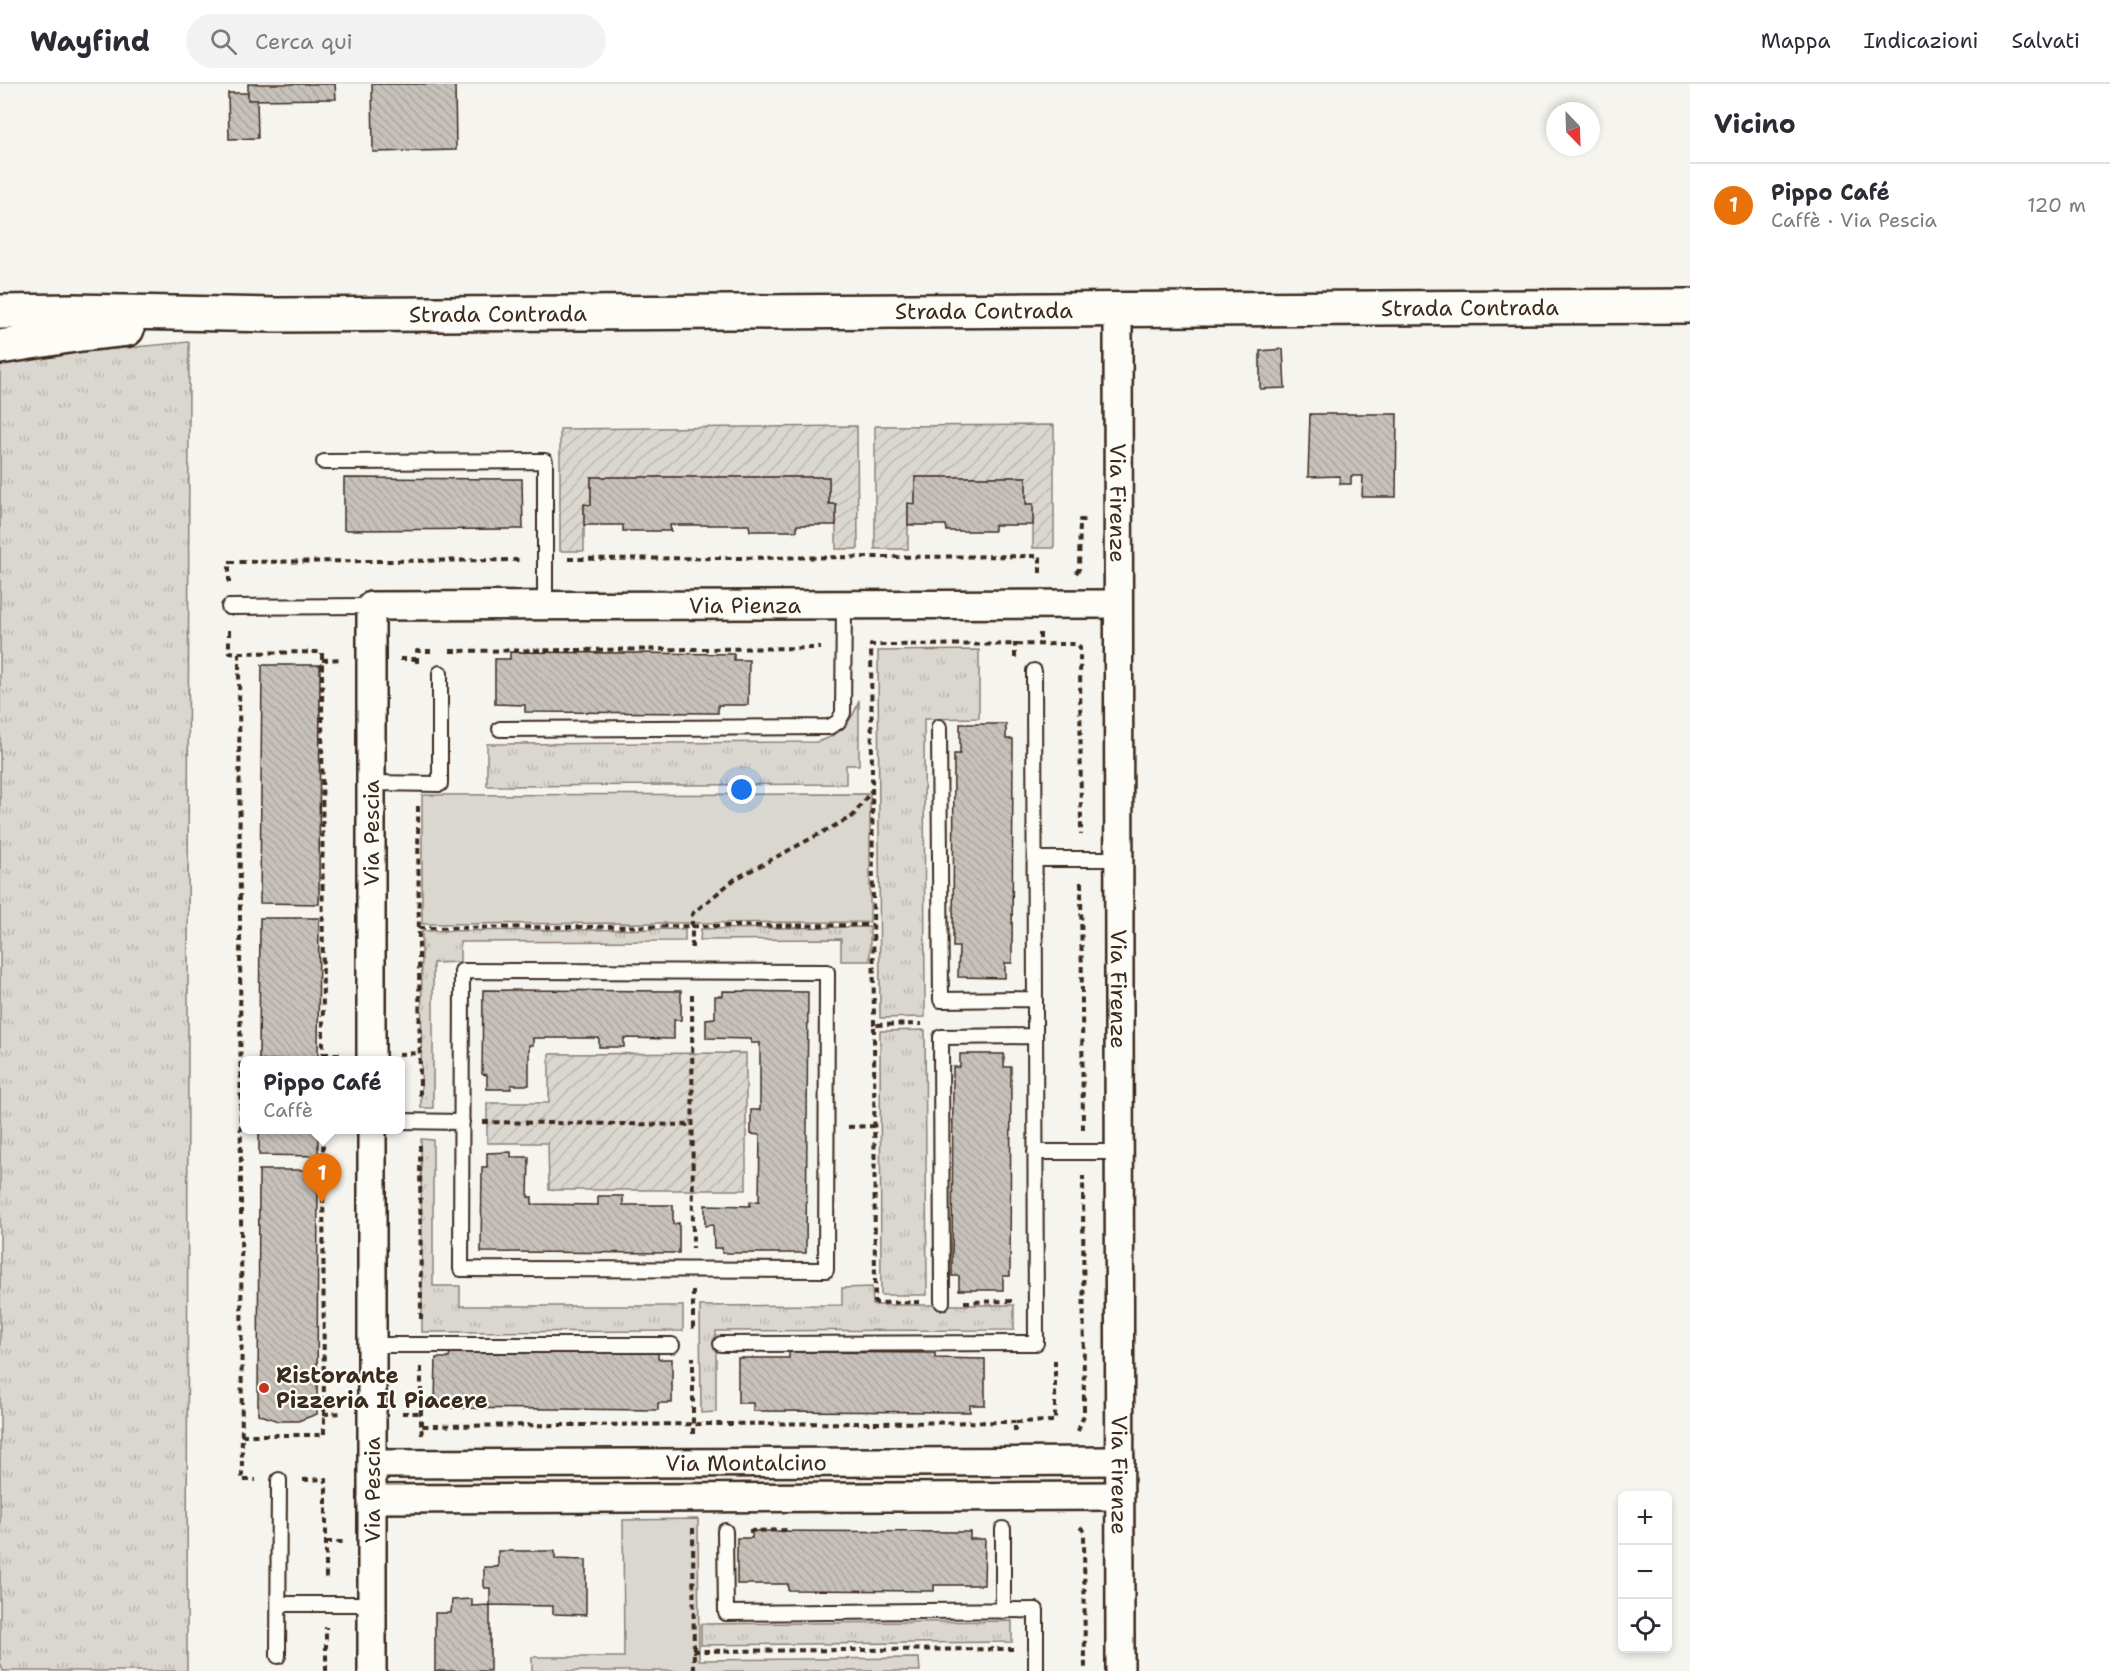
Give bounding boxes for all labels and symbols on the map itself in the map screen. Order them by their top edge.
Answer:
north arrow [1546,102,1600,156]
street label: Strada Contrada [1381,293,1559,323]
street label: Strada Contrada [895,296,1073,326]
street label: Strada Contrada [409,299,587,329]
street label: Via Firenze [1103,443,1132,563]
street label: Via Pienza [689,591,801,620]
your location [727,775,756,804]
street label: Via Pescia [357,779,386,886]
street label: Via Firenze [1104,929,1133,1049]
pin: 1 [302,1154,342,1203]
place label: Ristorante Pizzeria Il Piacere [276,1361,488,1415]
marker: Ristorante Pizzeria Il Piacere [257,1381,271,1395]
street label: Via Firenze [1105,1415,1134,1535]
street label: Via Pescia [358,1436,387,1543]
street label: Via Montalcino [665,1448,827,1478]

